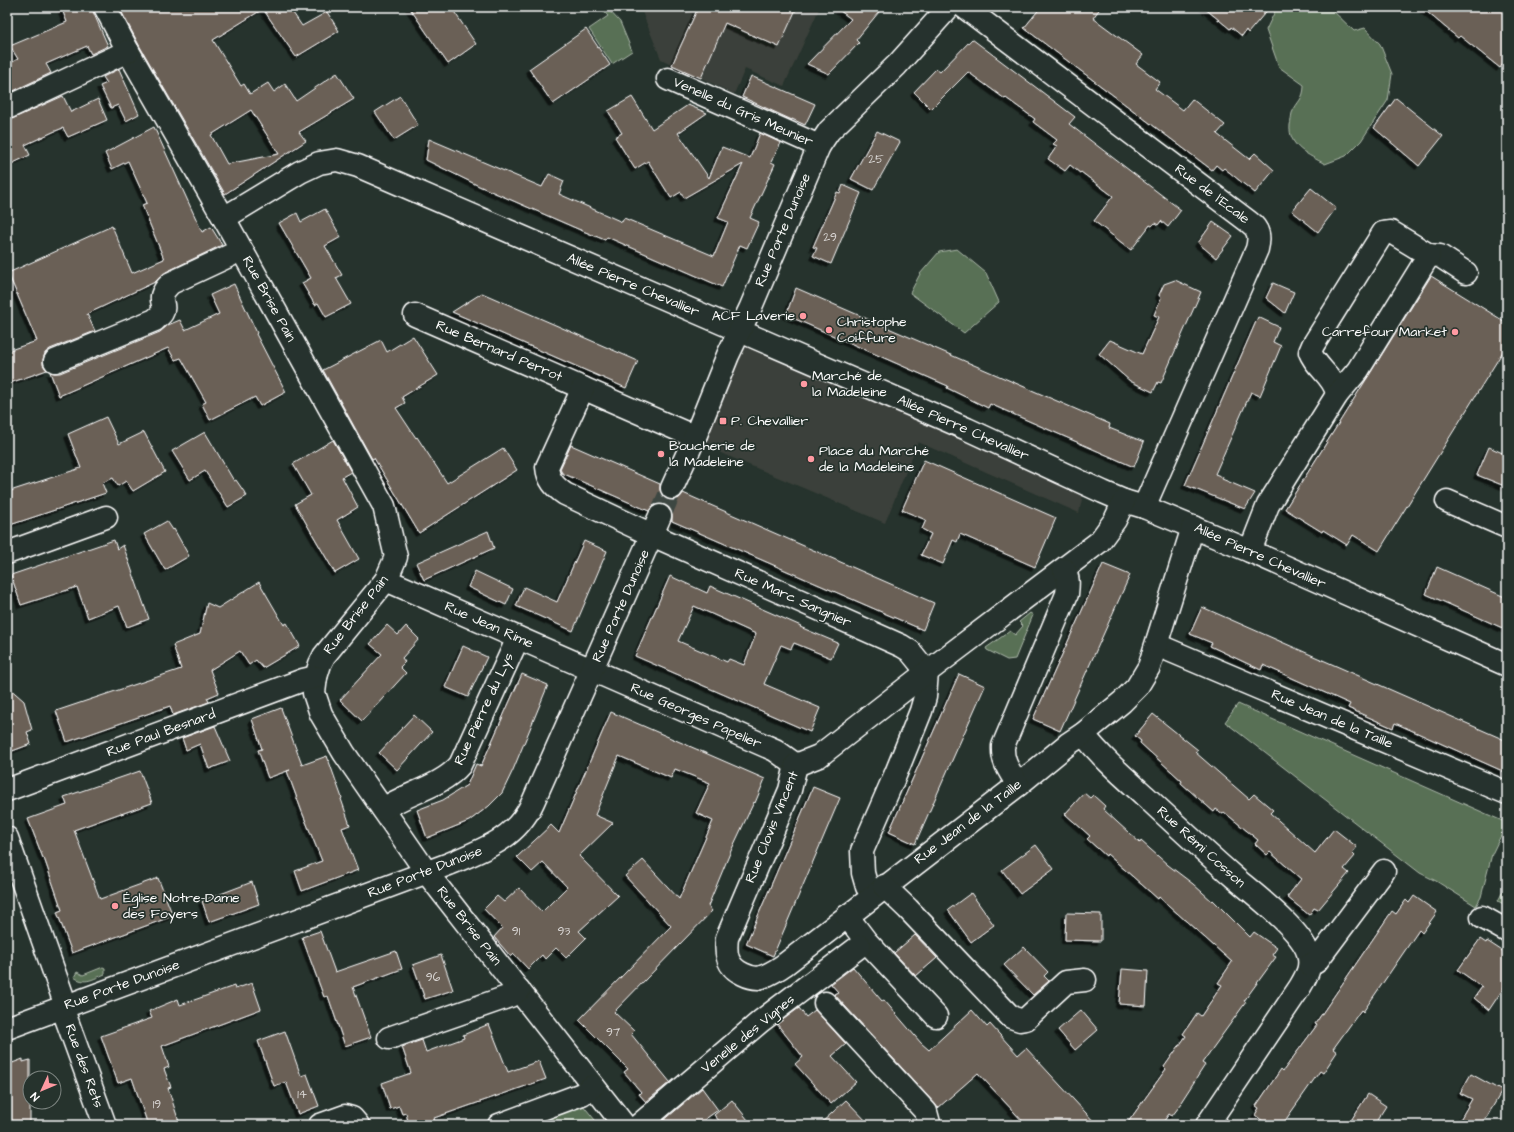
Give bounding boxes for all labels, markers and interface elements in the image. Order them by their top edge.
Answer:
street label: Venelle du Gris Meunier [670,72,816,152]
house number: 25 [868,151,884,168]
street label: Rue de l'Ecale [1170,159,1254,229]
street label: Rue Porte Dunoise [750,170,816,290]
house number: 29 [823,229,837,246]
street label: Allée Pierre Chevallier [564,248,703,322]
street label: Rue Brise Pain [237,252,301,346]
place label: ACF Laverie [712,306,795,326]
marker: ACF Laverie [798,311,808,321]
place label: Christophe Coiffure [837,312,907,348]
street label: Rue Bernard Perrot [433,315,566,387]
place label: Carrefour Market [1322,322,1447,342]
marker: Christophe Coiffure [824,325,834,335]
marker: Carrefour Market [1450,327,1460,337]
place label: Marché de la Madeleine [812,366,887,402]
marker: Marché de la Madeleine [799,379,809,389]
street label: Allée Pierre Chevallier [894,390,1032,466]
place label: P. Chevallier [731,411,808,431]
marker: P. Chevallier [718,416,728,426]
place label: Boucherie de la Madeleine [669,436,756,472]
place label: Place du Marché de la Madeleine [819,441,929,477]
marker: Boucherie de la Madeleine [656,449,666,459]
marker: Place du Marché de la Madeleine [806,454,816,464]
street label: Allée Pierre Chevallier [1191,518,1329,594]
street label: Rue Porte Dunoise [587,546,655,666]
street label: Rue Marc Sangnier [731,563,855,633]
street label: Rue Brise Pain [319,571,393,659]
street label: Rue Jean Rime [441,596,537,654]
street label: Rue Pierre du Lys [449,650,519,768]
street label: Rue Georges Papelier [627,678,765,754]
street label: Rue Jean de la Taille [1268,684,1396,754]
street label: Rue Paul Besnard [104,704,218,762]
street label: Rue Clovis Vincent [740,768,804,886]
street label: Rue Jean de la Taille [910,775,1026,869]
street label: Rue Rémi Cosson [1152,802,1250,892]
street label: Rue Porte Dunoise [365,841,486,903]
street label: Rue Brise Pain [432,882,506,970]
place label: Église Notre-Dame des Foyers [123,888,240,924]
marker: Église Notre-Dame des Foyers [110,901,120,911]
house number: 91 [512,923,521,940]
house number: 93 [558,923,570,940]
street label: Rue Porte Dunoise [62,955,183,1015]
house number: 96 [426,969,441,986]
street label: Venelle des Vignes [697,990,799,1078]
street label: Rue des Rets [60,1021,108,1111]
house number: 97 [606,1024,621,1041]
north arrow [22,1070,62,1110]
house number: 14 [297,1086,307,1103]
text: N [27,1089,43,1104]
house number: 19 [153,1096,161,1113]

